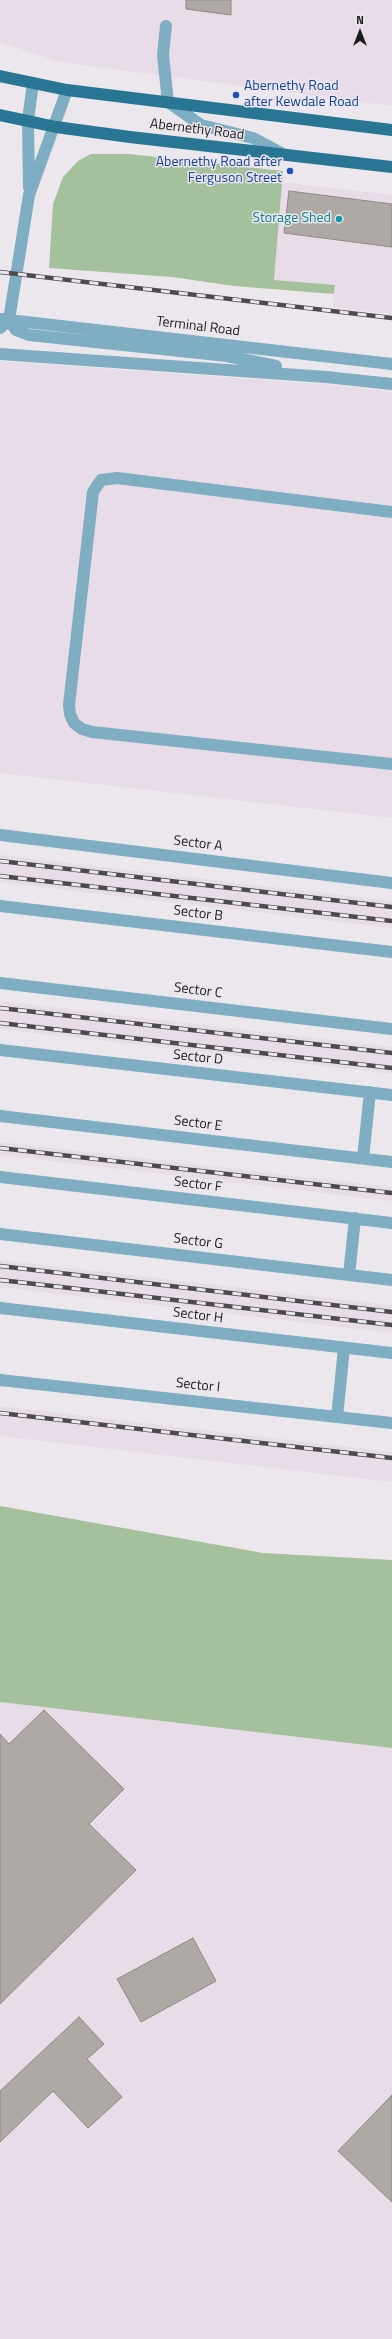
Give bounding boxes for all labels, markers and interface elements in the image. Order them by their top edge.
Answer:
north arrow [340,12,380,52]
text: N [356,12,364,28]
place label: Abernethy Road after Kewdale Road [244,79,359,112]
marker: Abernethy Road after Kewdale Road [231,90,241,100]
street label: Abernethy Road [149,116,245,144]
place label: Abernethy Road after Ferguson Street [156,155,282,188]
marker: Abernethy Road after Ferguson Street [285,166,295,176]
place label: Storage Shed [252,211,331,227]
marker: Storage Shed [334,214,344,224]
street label: Terminal Road [155,314,241,340]
street label: Sector A [172,833,224,855]
street label: Sector B [172,903,224,925]
street label: Sector C [173,980,223,1002]
street label: Sector D [172,1047,224,1069]
street label: Sector E [173,1113,223,1135]
street label: Sector F [173,1174,223,1196]
street label: Sector G [172,1231,224,1253]
street label: Sector H [172,1305,224,1327]
street label: Sector I [175,1375,221,1397]

